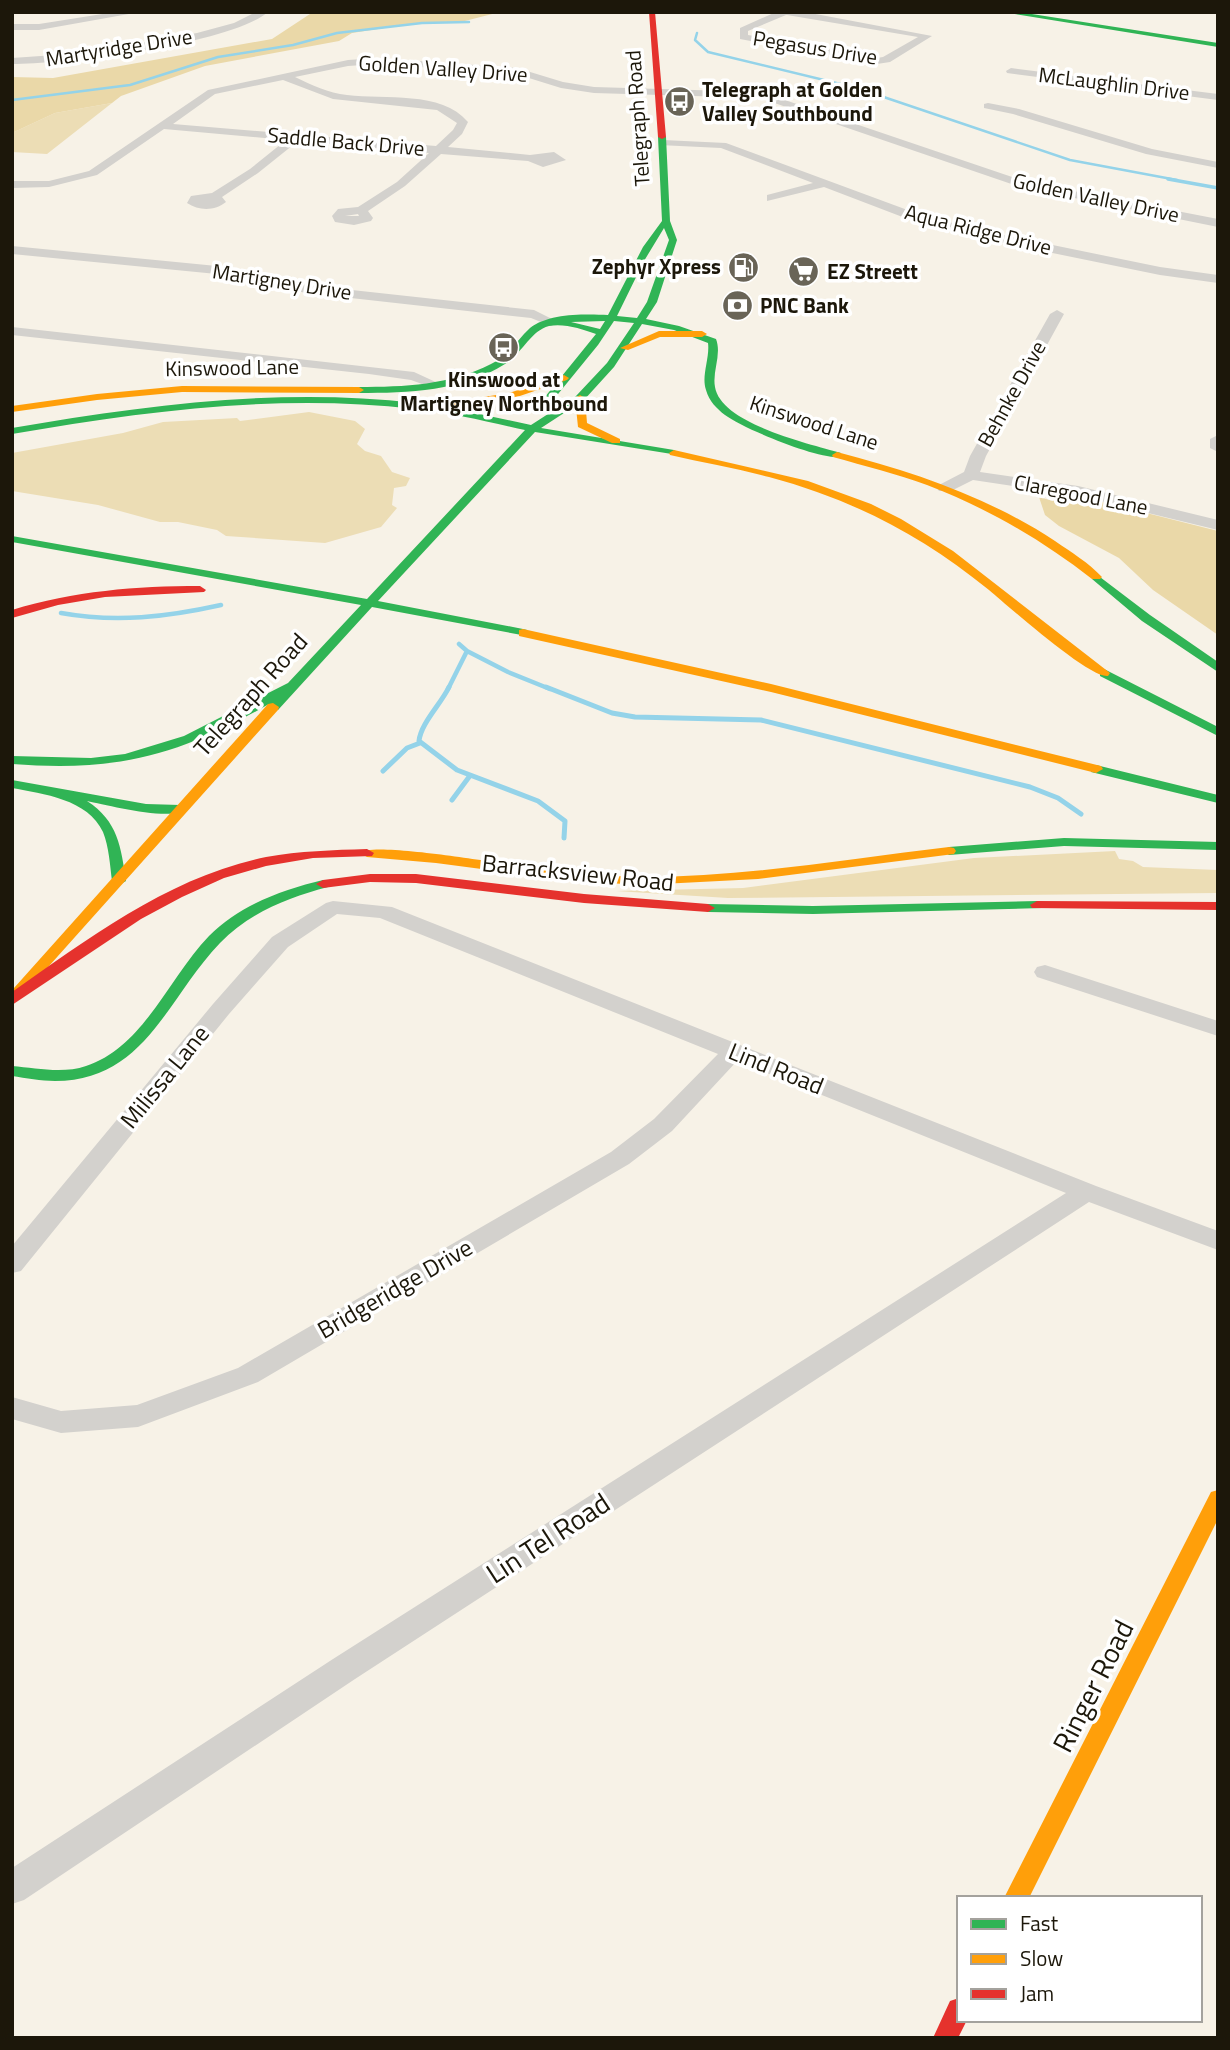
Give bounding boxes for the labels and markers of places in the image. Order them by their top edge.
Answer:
place label: Telegraph at Golden Valley Southbound [702,73,883,129]
bus stop icon: Telegraph at Golden Valley Southbound [662,85,696,119]
place label: Zephyr Xpress [592,250,721,282]
fuel station icon: Zephyr Xpress [727,250,761,284]
supermarket icon: EZ Streett [787,255,821,289]
place label: EZ Streett [827,255,918,287]
bank icon: PNC Bank [720,289,754,323]
place label: PNC Bank [760,289,849,321]
bus stop icon: Kinswood at Martigney Northbound [487,331,521,365]
place label: Kinswood at Martigney Northbound [400,363,608,419]

